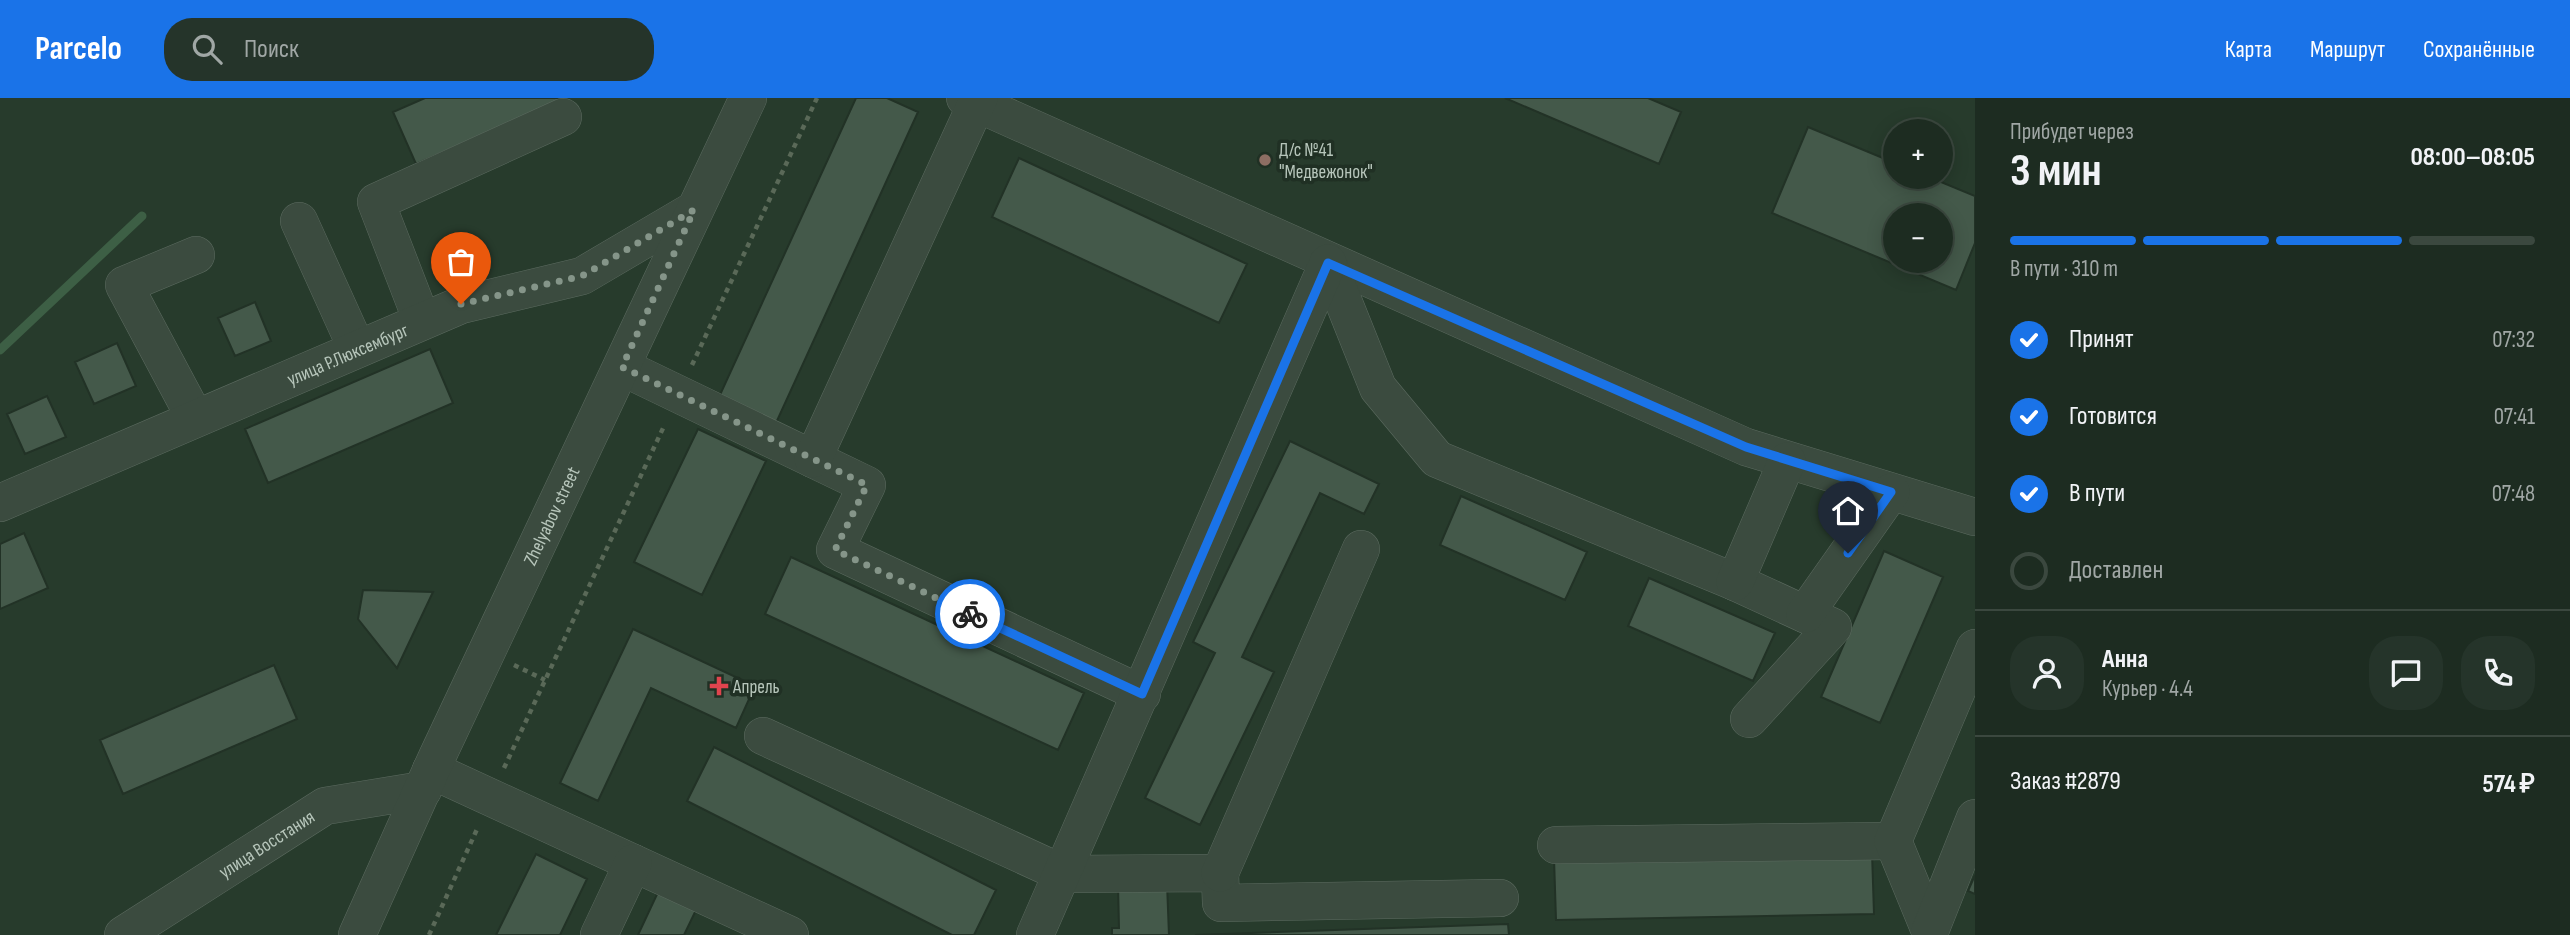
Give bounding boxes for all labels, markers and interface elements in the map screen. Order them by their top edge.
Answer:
search box [164,18,654,81]
text: Parcelo [35,29,122,69]
icon: search [188,30,226,68]
text: Поиск [244,34,299,65]
text: Карта [2225,35,2272,64]
text: Маршрут [2310,35,2385,64]
text: Сохранённые [2423,35,2535,64]
text: Прибудет через [2010,118,2134,146]
map controls [1883,119,1953,273]
button: + [1883,119,1953,189]
place label: Д/с №41 "Медвежонок" [1279,139,1373,184]
text: 08:00–08:05 [2410,142,2535,173]
text: 3 мин [2010,144,2102,199]
marker: Д/с №41 "Медвежонок" [1257,152,1273,168]
button: − [1883,203,1953,273]
pin [431,232,491,304]
icon: bag [442,243,480,281]
text: В пути · 310 m [2010,255,2118,283]
street label: улица Р.Люксембург [284,319,412,391]
icon: check [2010,321,2048,359]
text: Принят [2069,324,2134,355]
text: 07:32 [2492,326,2535,354]
icon: check [2010,398,2048,436]
text: Готовится [2069,401,2157,432]
text: 07:41 [2494,403,2535,431]
street label: Zhelyabov street [519,463,585,569]
icon: check [2010,475,2048,513]
text: В пути [2069,478,2125,509]
text: 07:48 [2492,480,2535,508]
pin [1818,481,1878,553]
icon: home [1829,492,1867,530]
text: Доставлен [2069,555,2163,586]
courier [935,579,1005,649]
icon: bike [951,595,989,633]
button: person [2010,636,2084,710]
button: chat [2369,636,2443,710]
button: phone [2461,636,2535,710]
text: Анна [2102,644,2148,675]
text: Курьер · 4.4 [2102,675,2193,703]
place label: Апрель [732,676,780,699]
marker: Апрель [711,678,727,694]
text: Заказ #2879 [2010,766,2121,797]
text: 574 ₽ [2483,769,2535,800]
street label: улица Восстания [215,806,319,884]

